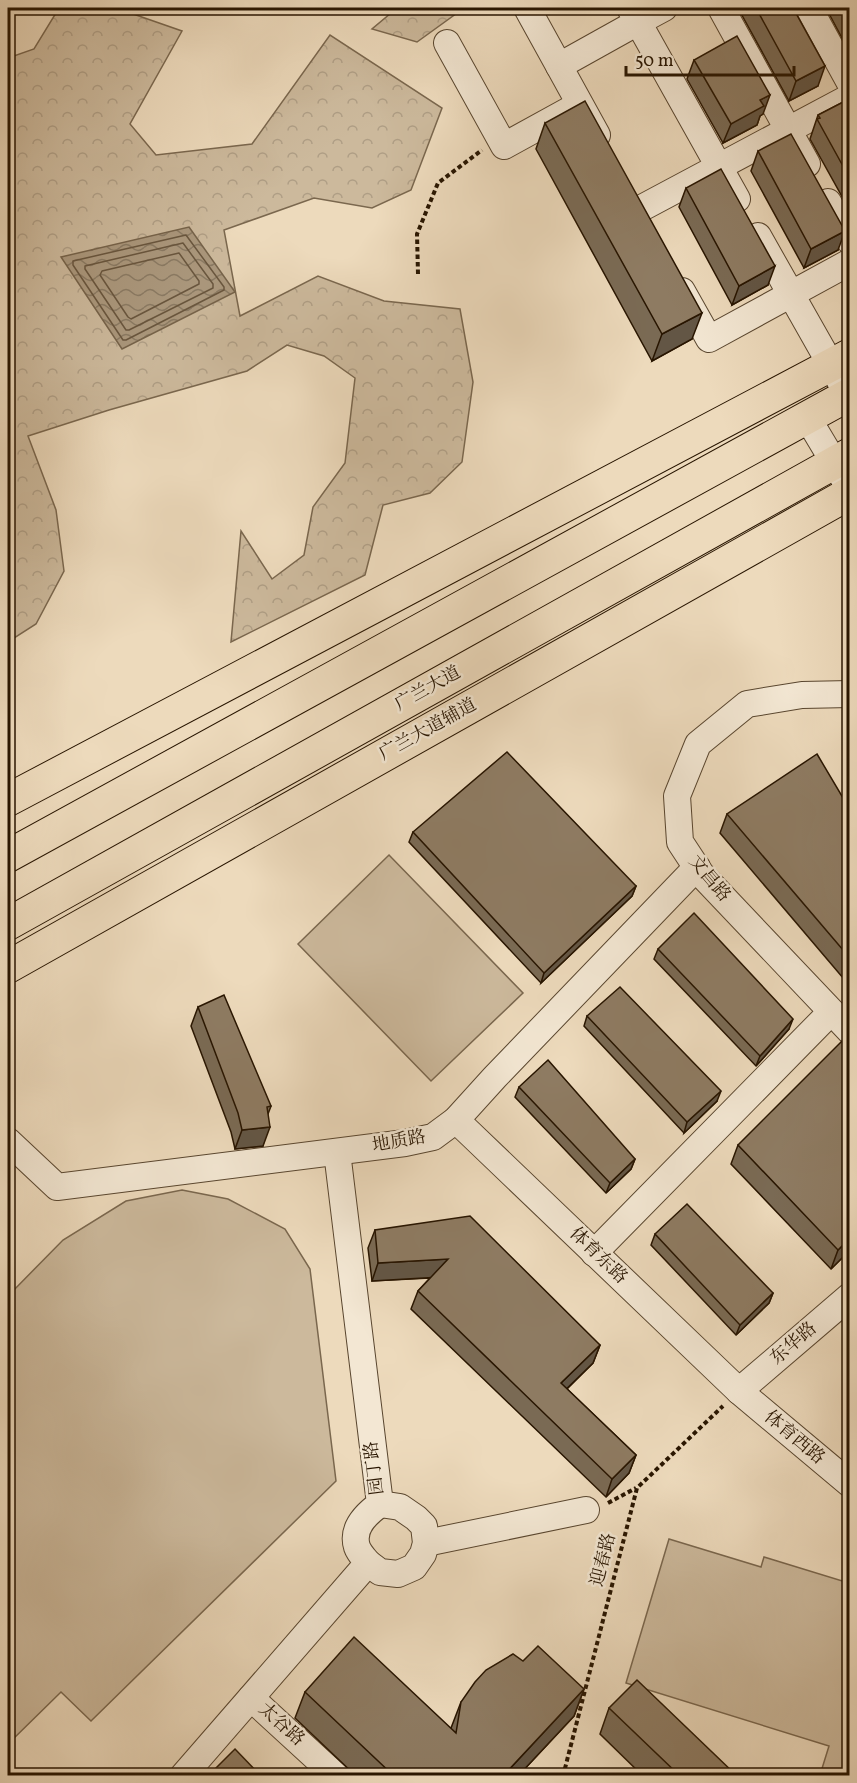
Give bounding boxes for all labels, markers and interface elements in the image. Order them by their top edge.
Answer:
scale bar [626,39,794,77]
text: 50 m [635,49,674,74]
street label: 广兰大道 [390,661,466,717]
street label: 广兰大道辅道 [375,693,481,767]
street label: 文昌路 [682,850,736,908]
street label: 地质路 [370,1125,428,1159]
street label: 体育东路 [563,1222,633,1290]
street label: 东华路 [765,1317,823,1371]
street label: 体育西路 [758,1405,830,1471]
street label: 园丁路 [359,1440,391,1496]
street label: 迎春路 [585,1531,623,1589]
street label: 太谷路 [253,1698,309,1752]

